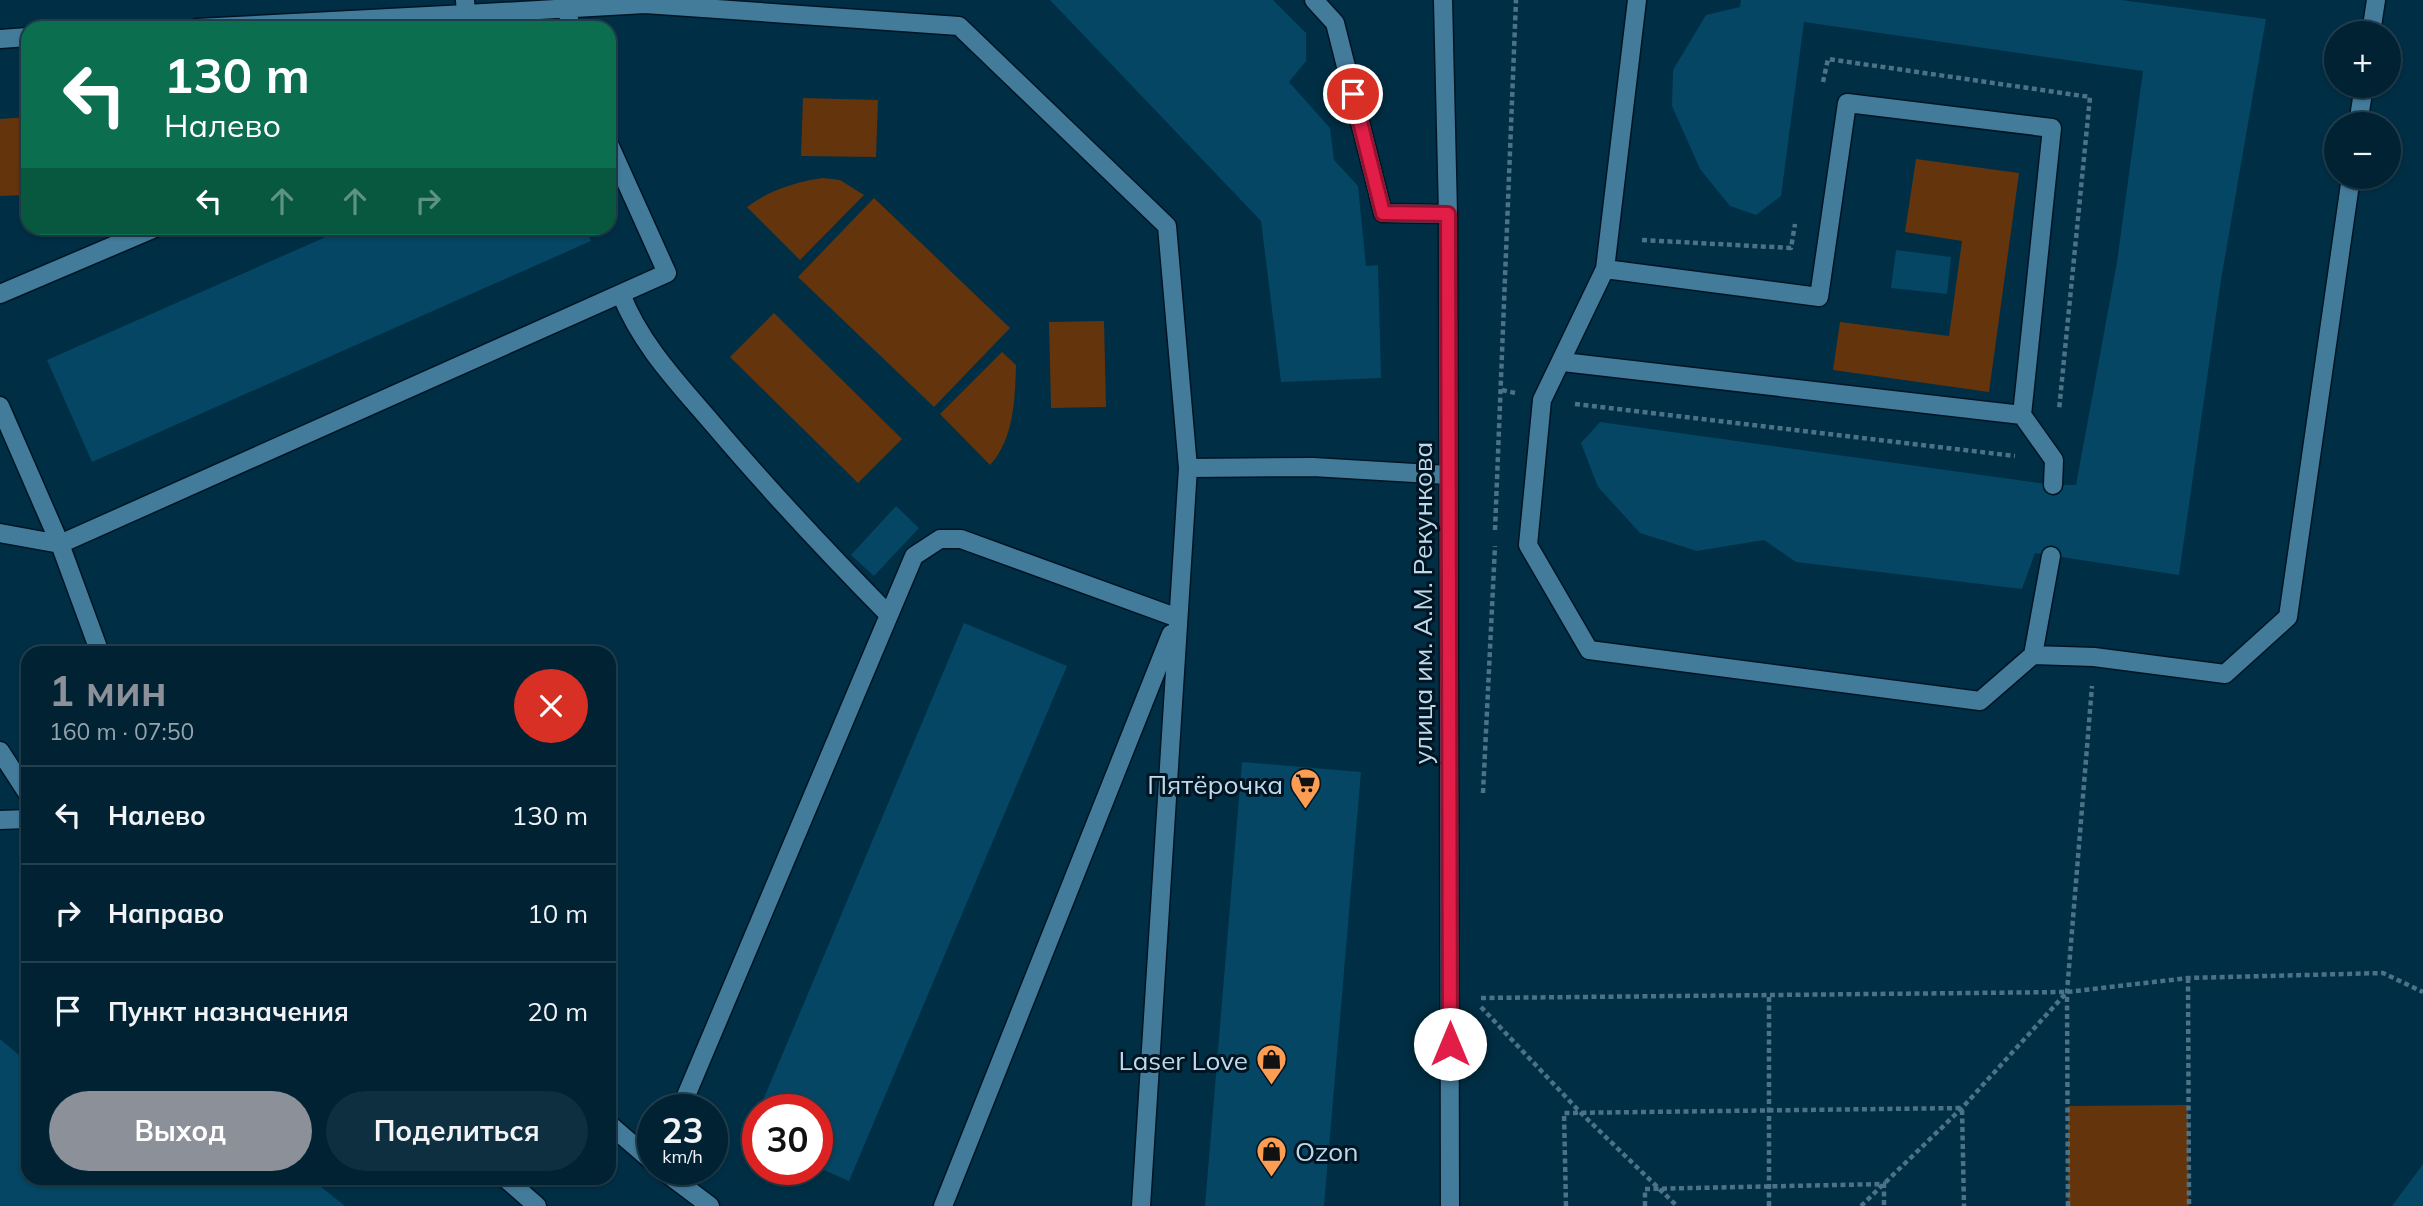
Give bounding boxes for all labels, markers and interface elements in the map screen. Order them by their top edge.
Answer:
map controls [2324,21,2401,189]
button: + [2324,21,2401,98]
text: 130 m [164,44,310,105]
icon: left [49,49,140,140]
pin [1323,64,1383,124]
icon: arrive [1334,75,1372,113]
text: Налево [164,105,281,145]
button: − [2324,112,2401,189]
icon: left [190,182,228,220]
icon: ahead [263,182,301,220]
icon: ahead [336,182,374,220]
icon: right [409,182,447,220]
street label: улица им. А.М. Рекункова [1406,442,1439,764]
text: 1 мин [49,664,167,717]
button: close [514,669,588,743]
text: 160 m · 07:50 [49,717,194,746]
supermarket icon: Пятёрочка [1289,767,1323,811]
place label: Пятёрочка [1147,768,1283,801]
icon: left [49,796,87,834]
text: Налево [108,799,206,832]
text: 130 m [512,799,588,832]
icon: right [49,894,87,932]
text: Направо [108,897,224,930]
text: 10 m [527,897,588,930]
icon: arrive [49,992,87,1030]
text: Пункт назначения [108,995,349,1028]
text: 20 m [527,995,588,1028]
position arrow [1413,1007,1487,1081]
shop icon: Laser Love [1254,1043,1288,1087]
place label: Laser Love [1119,1044,1248,1077]
button: Выход [49,1091,312,1171]
button: Поделиться [326,1091,588,1171]
speed limit sign: 30 [742,1094,833,1185]
text: 23 [661,1108,704,1152]
shop icon: Ozon [1255,1134,1289,1178]
place label: Ozon [1295,1135,1358,1168]
text: km/h [662,1145,703,1168]

